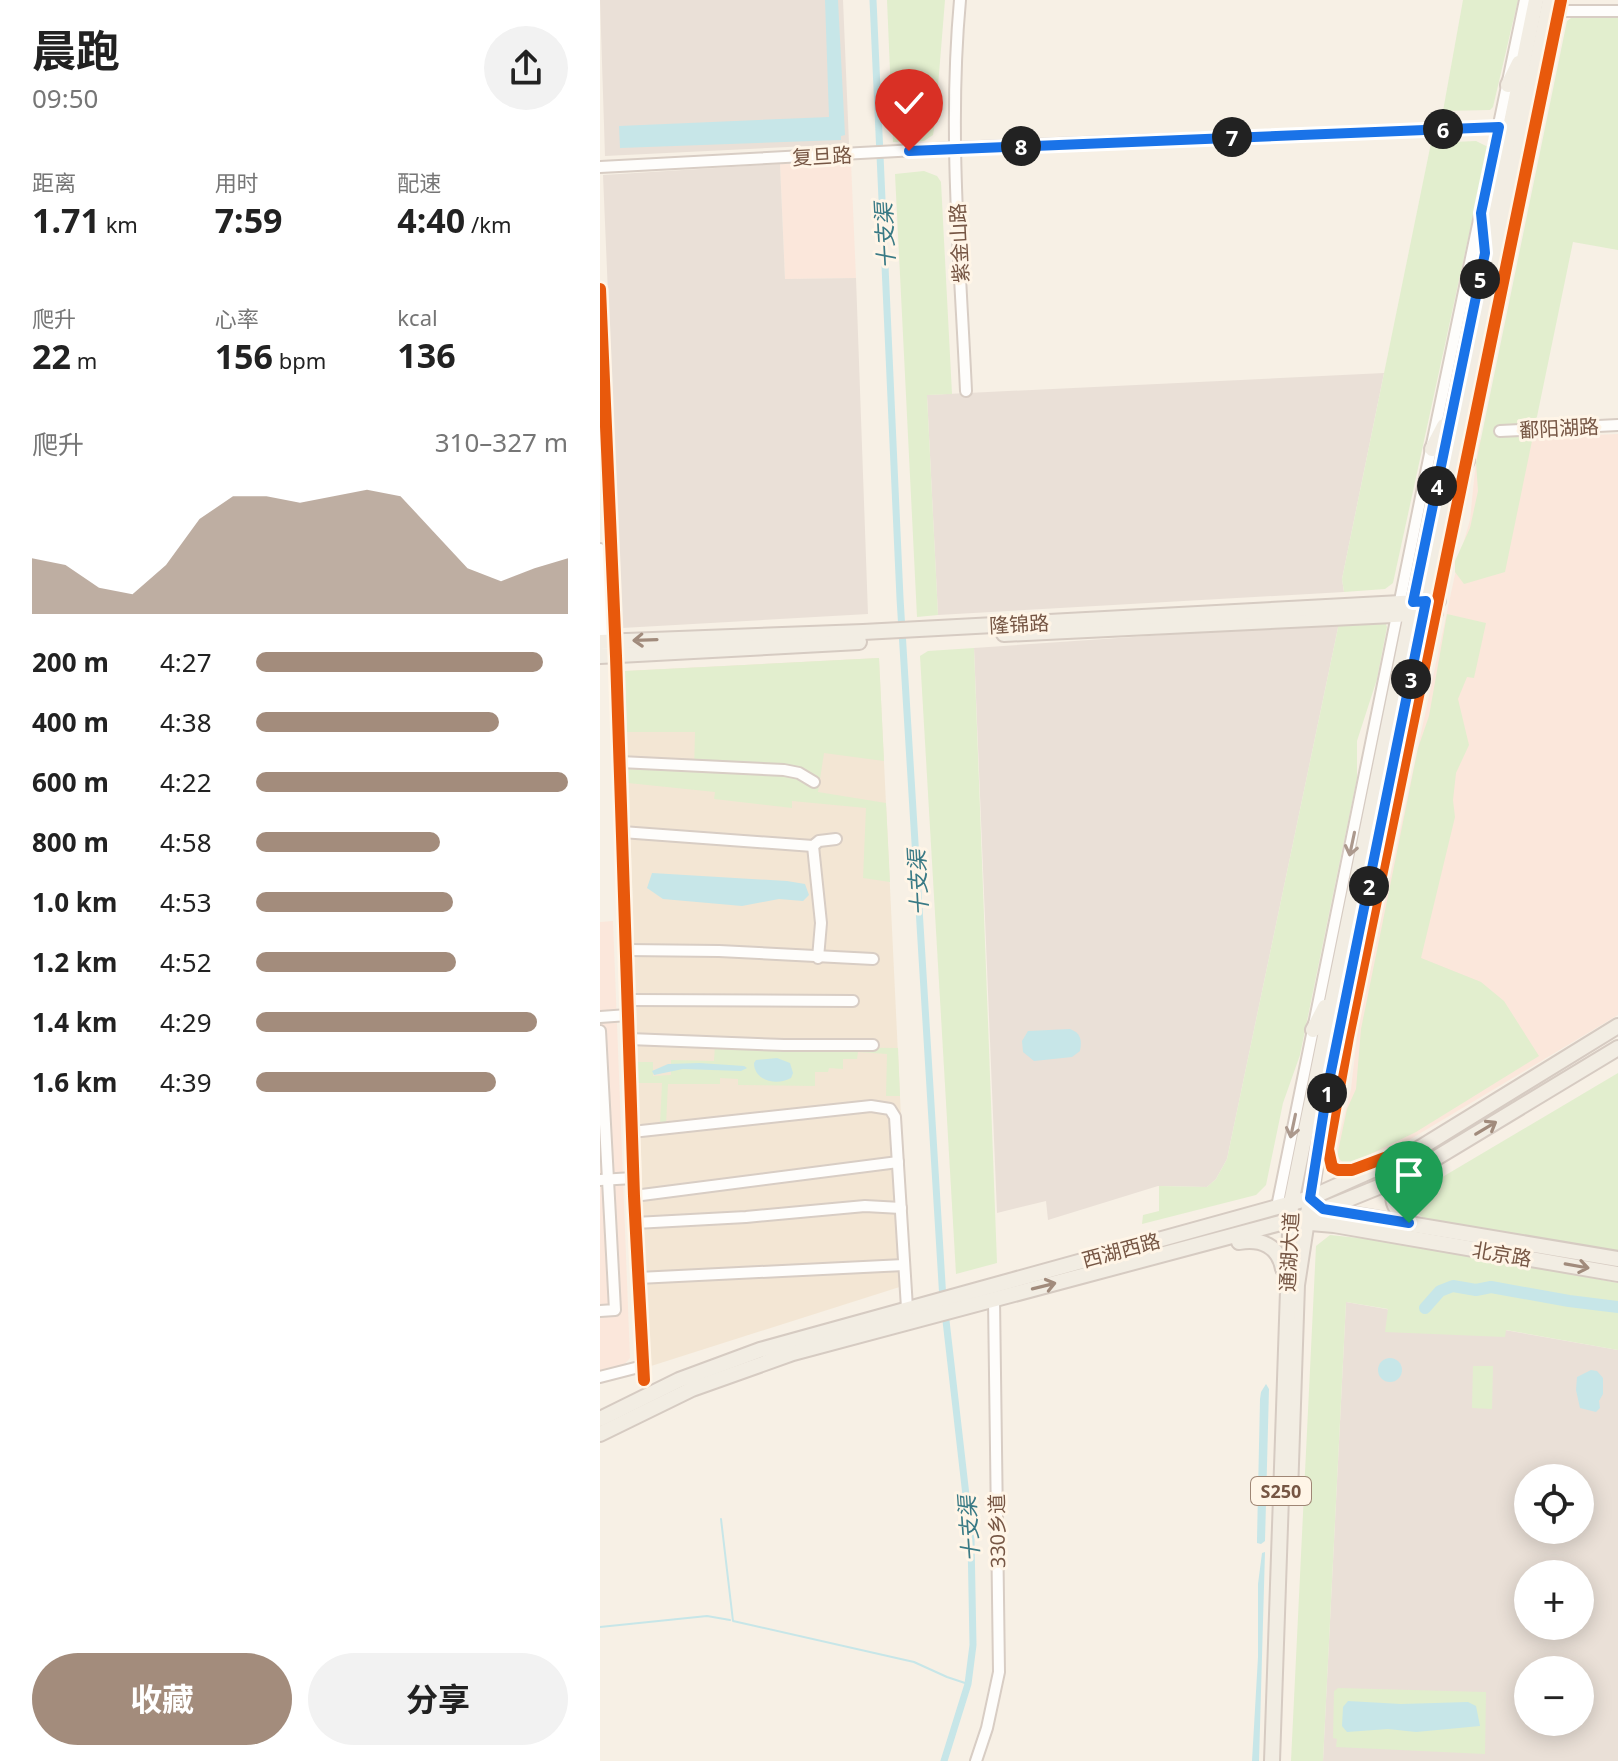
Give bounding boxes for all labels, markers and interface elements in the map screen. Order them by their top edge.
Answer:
text: 晨跑 [32,20,120,80]
button: share [484,26,568,110]
pin [875,69,943,151]
text: 09:50 [32,80,98,116]
icon: check [887,81,931,125]
pin: 6 [1423,109,1463,149]
text: 6 [1437,114,1449,144]
pin: 7 [1212,117,1252,157]
text: 7 [1226,122,1238,152]
pin: 8 [1001,126,1041,166]
text: 8 [1015,131,1027,161]
street label: 复旦路 [791,141,853,171]
text: 距离 [32,167,76,197]
text: 用时 [215,167,259,197]
text: 配速 [397,167,441,197]
text: 1.71 [32,197,100,243]
text: 7:59 [215,197,283,243]
text: 4:40 [397,197,465,243]
water label: 十支渠 [867,199,901,270]
street label: 紫金山路 [943,202,975,284]
text: km [100,209,138,239]
text: /km [465,209,511,239]
pin: 5 [1460,259,1500,299]
text: 5 [1474,264,1486,294]
text: kcal [397,302,438,332]
text: 爬升 [32,303,76,333]
text: 心率 [215,303,259,333]
text: 136 [397,332,456,378]
text: 22 [32,333,71,379]
text: 156 [215,333,273,379]
text: m [71,345,97,375]
text: bpm [273,345,326,375]
street label: 鄱阳湖路 [1518,412,1600,444]
text: 310–327 m [435,424,568,460]
text: 爬升 [32,426,84,462]
pin: 4 [1417,466,1457,506]
text: 4 [1431,471,1443,501]
street label: 隆锦路 [988,609,1050,639]
one-way arrow [632,633,659,648]
text: 200 m [32,644,109,680]
text: 4:27 [160,644,212,680]
pin: 3 [1391,659,1431,699]
text: 3 [1405,664,1417,694]
text: 400 m [32,704,109,740]
text: 4:38 [160,704,212,740]
text: 600 m [32,764,109,800]
text: 4:22 [160,764,212,800]
text: 800 m [32,824,109,860]
text: 4:58 [160,824,212,860]
one-way arrow [1344,831,1359,857]
water label: 十支渠 [900,846,934,917]
pin: 2 [1349,866,1389,906]
text: 2 [1363,871,1375,901]
text: 1.0 km [32,884,117,920]
text: 4:53 [160,884,212,920]
text: 1.2 km [32,944,117,980]
text: 4:52 [160,944,212,980]
text: 1.4 km [32,1004,117,1040]
text: 4:29 [160,1004,212,1040]
text: 1.6 km [32,1064,117,1100]
text: 4:39 [160,1064,212,1100]
pin: 1 [1307,1073,1347,1113]
text: 1 [1321,1078,1333,1108]
one-way arrow [1285,1113,1300,1139]
one-way arrow [1474,1119,1497,1135]
pin [1375,1141,1443,1223]
icon: arrive [1387,1153,1431,1197]
street label: 通湖大道 [1273,1211,1305,1293]
street label: 西湖西路 [1079,1227,1163,1273]
street label: 北京路 [1470,1235,1534,1273]
one-way arrow [1563,1260,1589,1275]
one-way arrow [1030,1277,1056,1292]
map controls [1514,1464,1594,1736]
button: locate [1514,1464,1594,1544]
road number: S250 [1251,1477,1311,1505]
water label: 十支渠 [951,1492,985,1563]
street label: 330乡道 [983,1494,1011,1568]
button: + [1514,1560,1594,1640]
button: 收藏 [32,1653,292,1745]
button: 分享 [308,1653,568,1745]
button: − [1514,1656,1594,1736]

